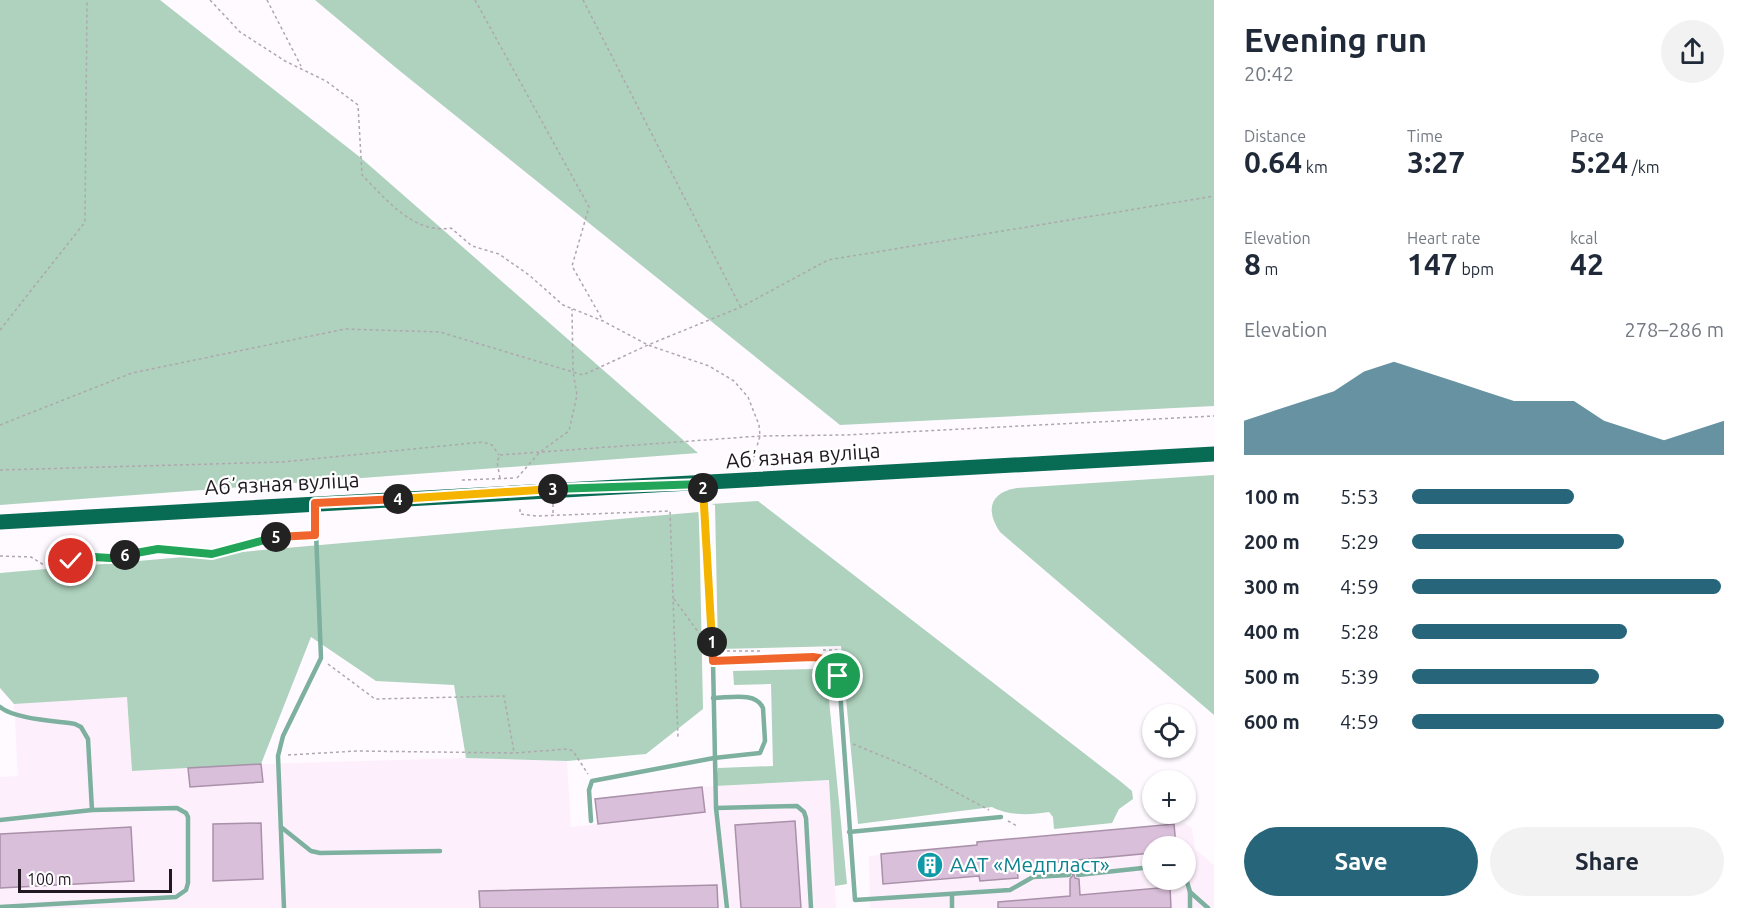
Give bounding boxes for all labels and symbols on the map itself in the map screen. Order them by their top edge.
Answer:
street label: Абʼязная вуліца [725,438,881,472]
street label: Абʼязная вуліца [204,467,360,499]
pin: 2 [688,473,718,503]
pin: 3 [538,474,568,504]
pin: 4 [383,484,413,514]
pin: 5 [261,522,291,552]
pin [45,535,96,586]
pin: 6 [110,540,140,570]
pin: 1 [697,627,727,657]
pin [812,650,863,701]
building icon: ААТ «Медпласт» [915,850,945,880]
place label: ААТ «Медпласт» [950,852,1110,876]
scale bar [18,866,172,894]

